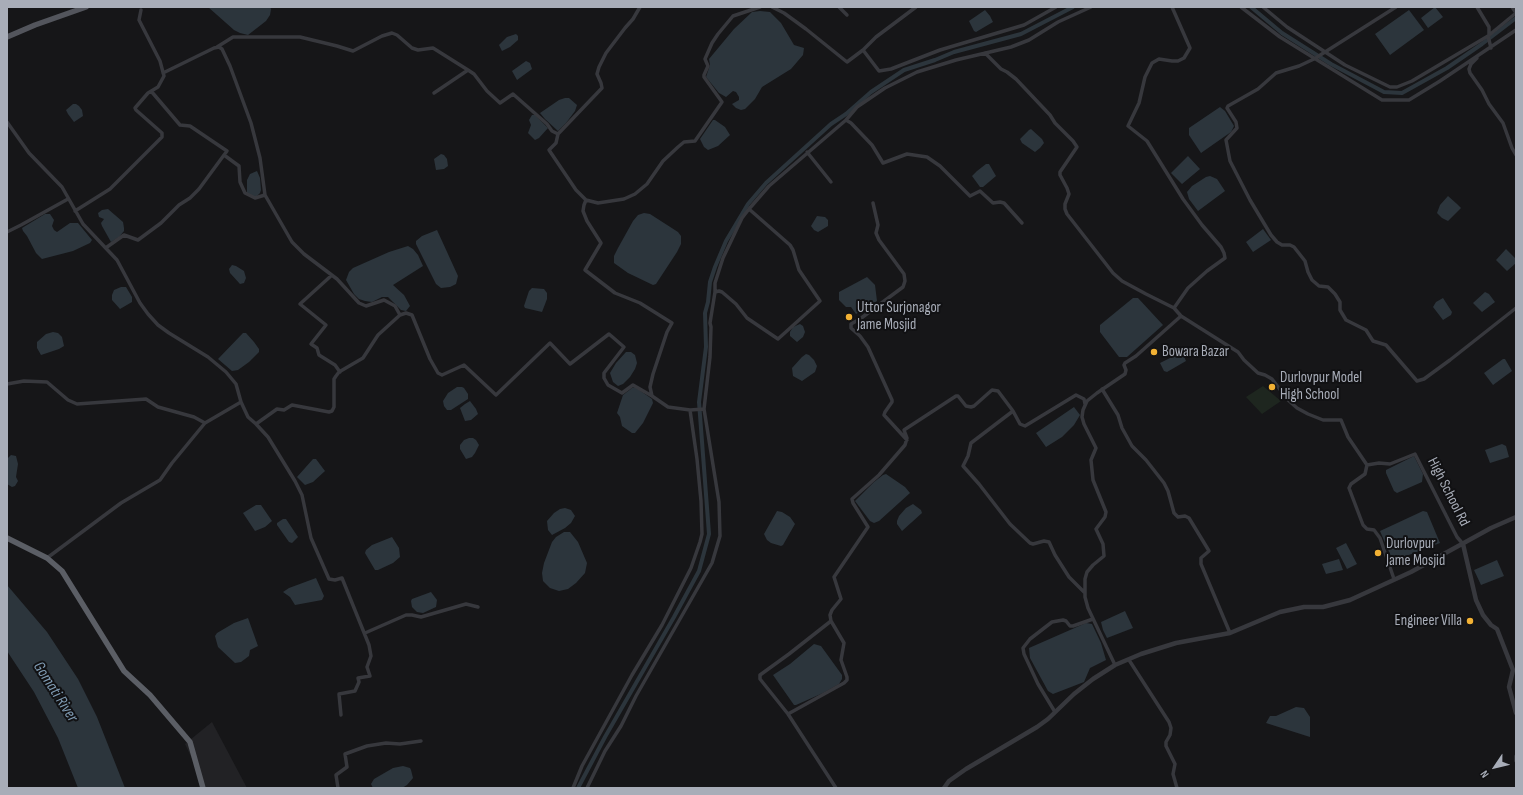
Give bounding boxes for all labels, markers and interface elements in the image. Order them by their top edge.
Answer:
place label: Uttor Surjonagor Jame Mosjid [857,299,941,334]
marker: Uttor Surjonagor Jame Mosjid [844,312,854,322]
place label: Bowara Bazar [1162,343,1229,361]
marker: Bowara Bazar [1149,347,1159,357]
place label: Durlovpur Model High School [1280,369,1362,404]
marker: Durlovpur Model High School [1267,382,1277,392]
street label: High School Rd [1423,455,1473,529]
place label: Durlovpur Jame Mosjid [1386,535,1445,570]
marker: Durlovpur Jame Mosjid [1373,548,1383,558]
place label: Engineer Villa [1395,612,1462,630]
marker: Engineer Villa [1465,616,1475,626]
water label: Gomati River [28,658,82,726]
north arrow [1475,747,1515,787]
text: N [1478,768,1492,780]

